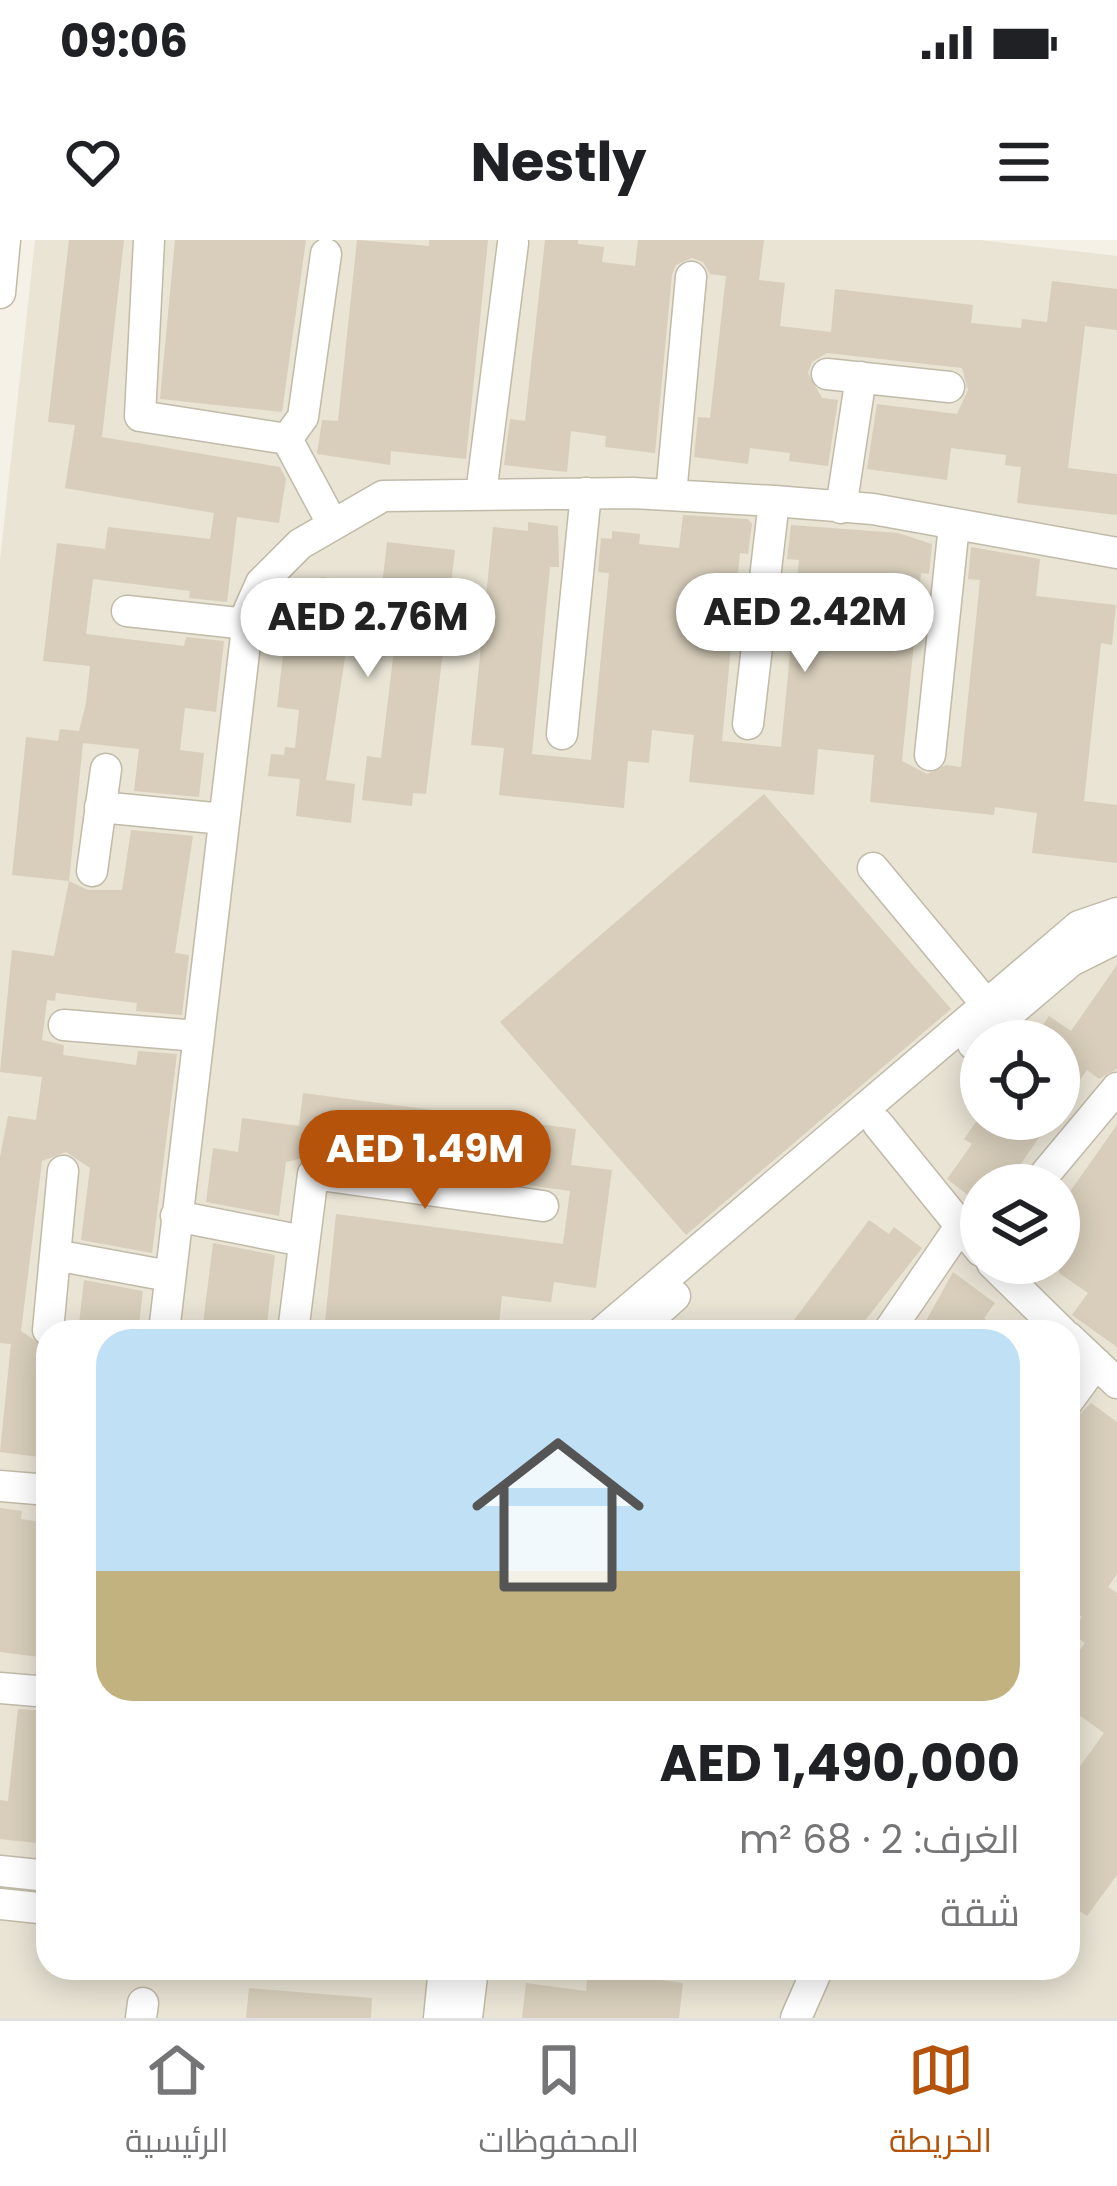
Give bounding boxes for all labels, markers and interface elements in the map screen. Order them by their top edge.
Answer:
text: 09:06 [60,10,188,73]
text: Nestly [471,124,647,200]
icon: heart [60,129,126,195]
icon: menu [991,129,1057,195]
pin: AED 2.42M [668,573,942,675]
pin: AED 2.76M [231,578,505,680]
text: AED 2.42M [703,584,907,639]
text: AED 2.76M [267,589,469,644]
map controls [960,1020,1080,1284]
button: locate [960,1020,1080,1140]
pin: AED 1.49M [288,1110,562,1212]
text: AED 1.49M [326,1121,524,1176]
button: layers [960,1164,1080,1284]
icon: home [450,1407,666,1623]
text: AED 1,490,000 [660,1727,1020,1799]
text: الغرف: 2 · 68 m² [739,1812,1020,1867]
text: شقة [940,1885,1020,1940]
tab: الرئيسية [125,2037,229,2171]
tab: المحفوظات [478,2037,639,2171]
tab: الخريطة [889,2037,992,2171]

